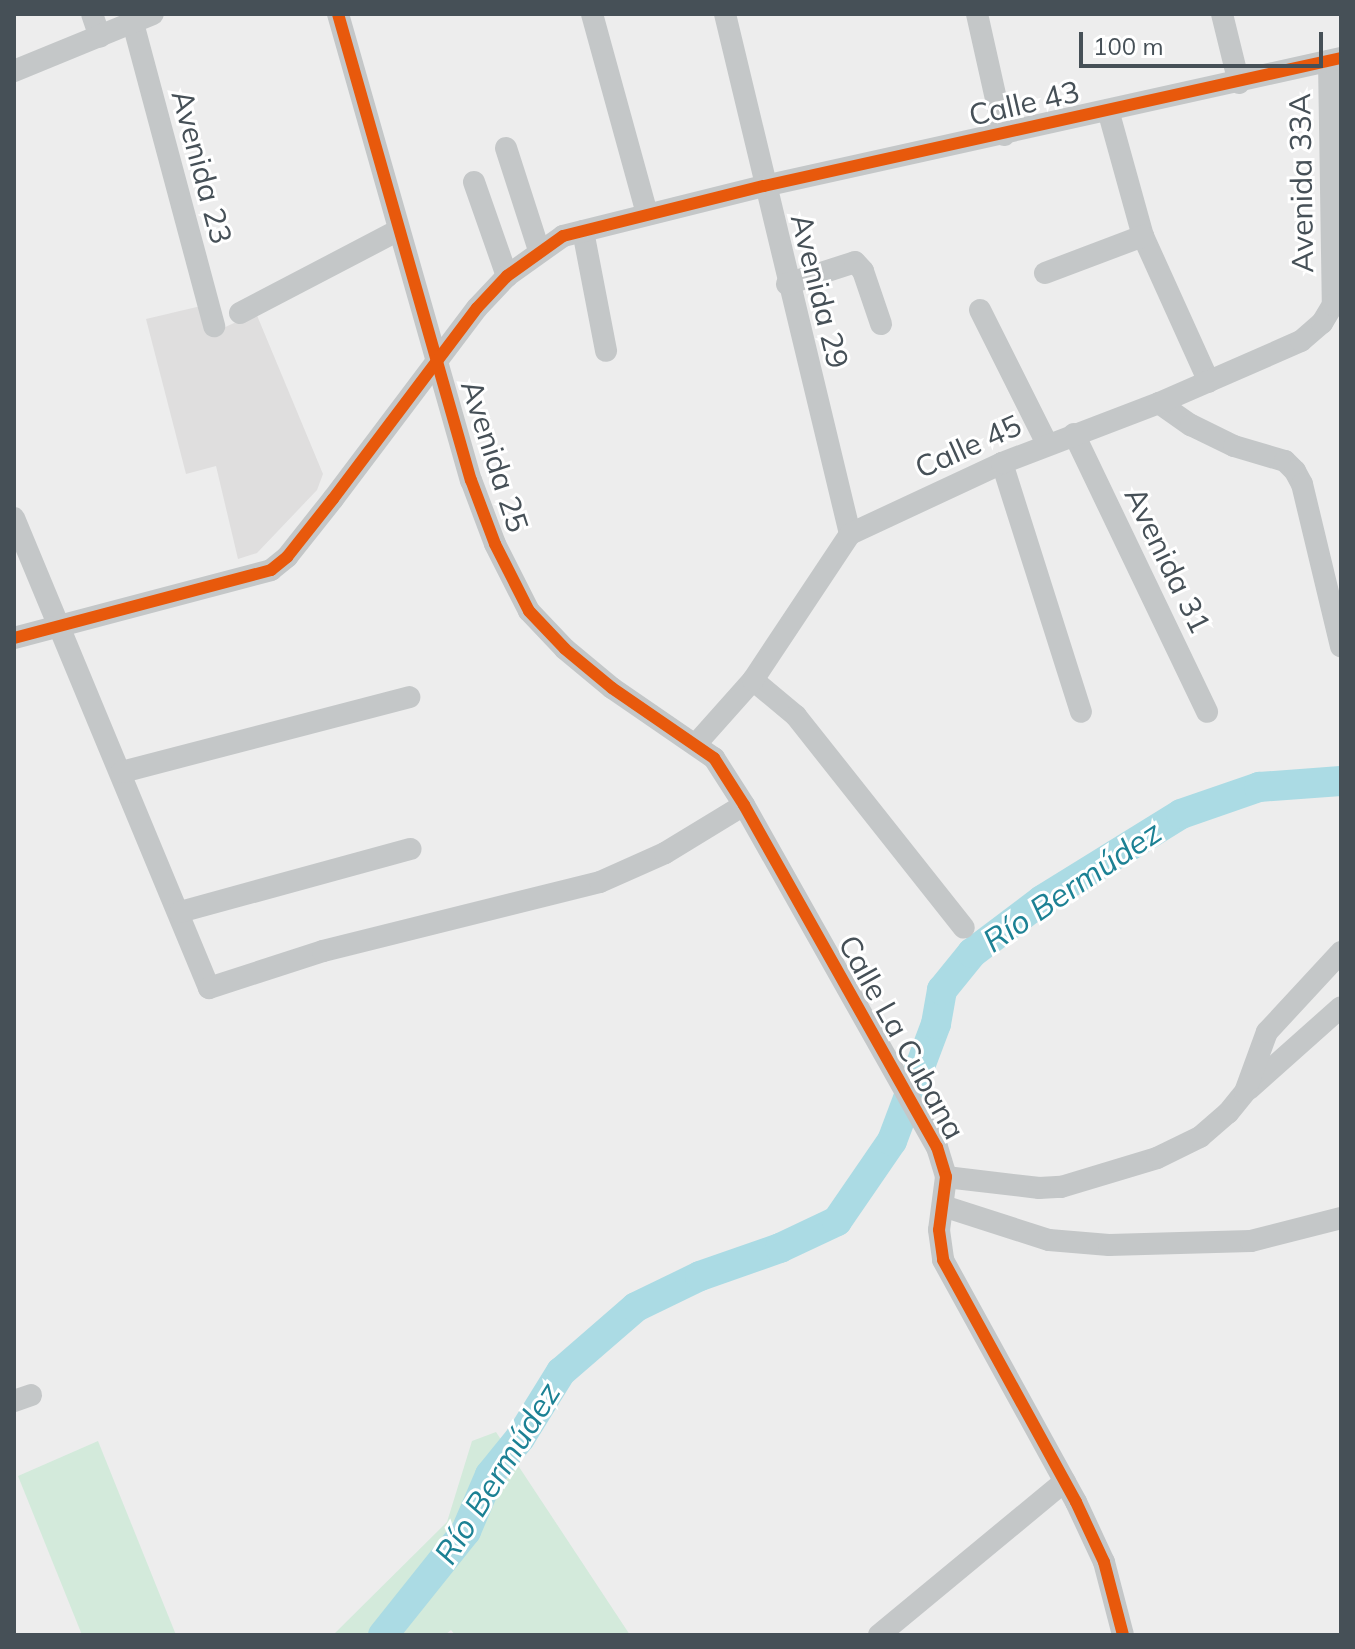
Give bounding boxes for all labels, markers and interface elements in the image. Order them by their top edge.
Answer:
scale bar [1083,16,1327,66]
text: 100 m [1093,31,1164,61]
street label: Calle 43 [965,73,1083,133]
street label: Avenida 23 [164,86,240,248]
street label: Avenida 33A [1281,93,1321,273]
street label: Avenida 29 [783,210,857,372]
street label: Avenida 25 [453,375,537,537]
street label: Calle 45 [909,407,1027,485]
street label: Avenida 31 [1117,481,1219,639]
water label: Río Bermúdez [976,812,1168,960]
street label: Calle La Cubana [831,929,973,1145]
water label: Río Bermúdez [426,1375,568,1571]

